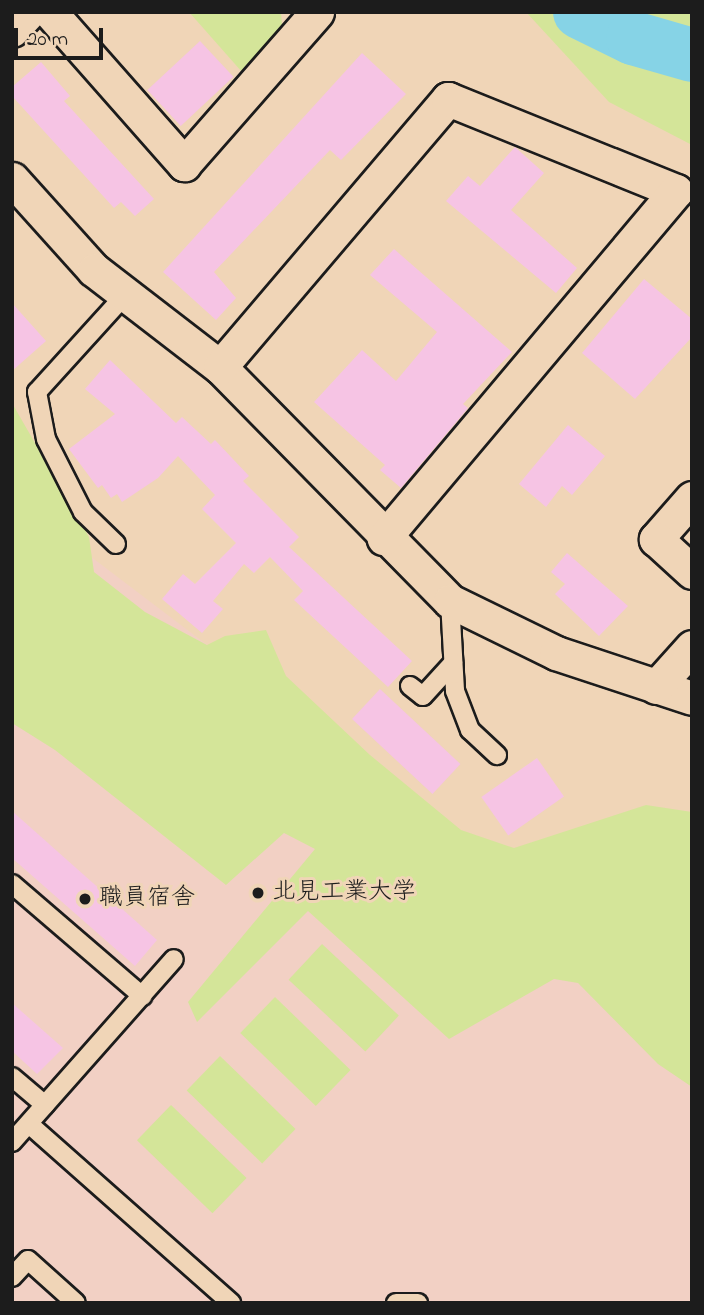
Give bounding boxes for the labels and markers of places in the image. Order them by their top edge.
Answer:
place label: 北見工業大学 [272,879,416,907]
place label: 職員宿舎 [99,885,195,913]
marker: 北見工業大学 [250,885,266,901]
marker: 職員宿舎 [77,891,93,907]

